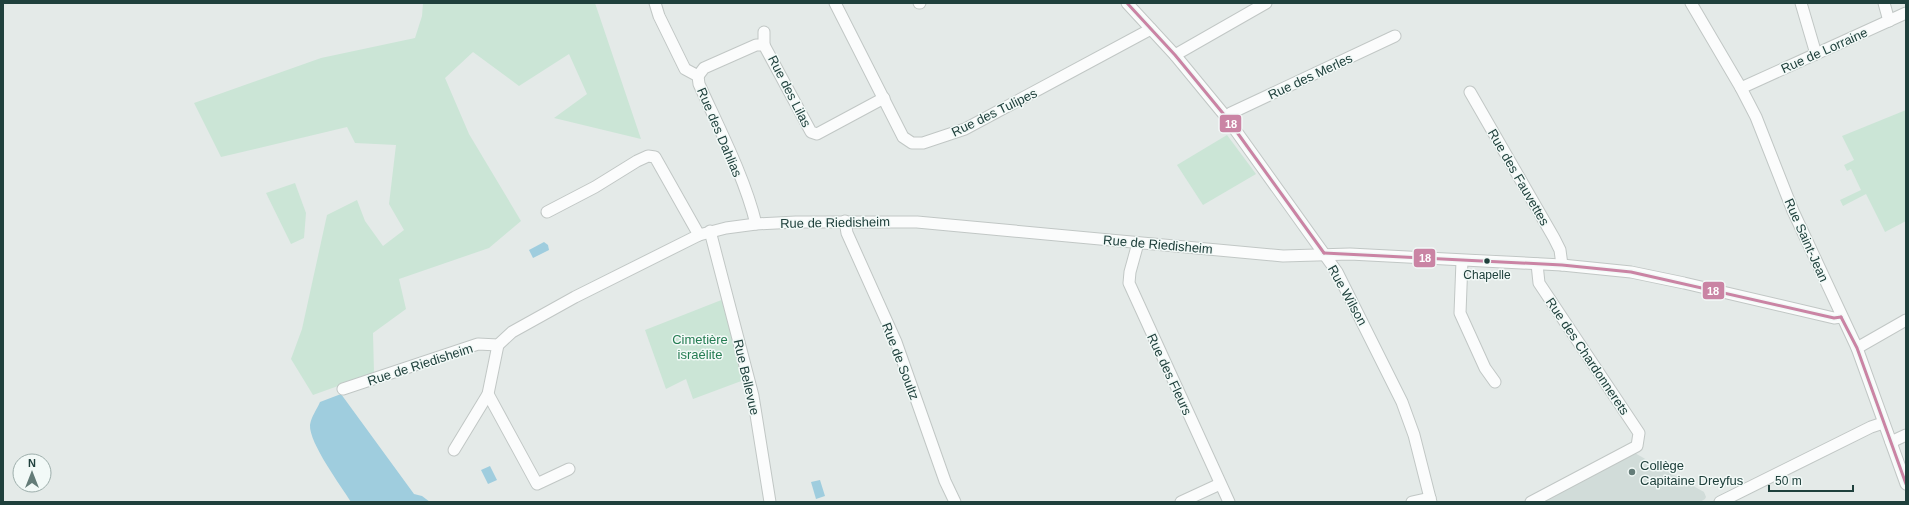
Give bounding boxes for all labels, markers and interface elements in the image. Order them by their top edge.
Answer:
street label: Rue de Lorraine [1779,25,1870,76]
street label: Rue des Merles [1266,50,1355,102]
street label: Rue des Lilas [765,53,814,130]
street label: Rue des Dahlias [694,85,745,179]
street label: Rue des Tulipes [949,85,1040,140]
line badge: 18 [1219,114,1242,133]
text: 18 [1225,118,1237,130]
street label: Rue des Fauvettes [1485,126,1553,229]
street label: Rue Saint-Jean [1781,196,1832,284]
street label: Rue de Riedisheim [780,214,890,231]
street label: Rue de Riedisheim [1103,232,1213,257]
line badge: 18 [1413,248,1436,268]
text: 18 [1419,252,1431,264]
marker: Chapelle [1482,256,1492,266]
street label: Rue Wilson [1325,263,1370,328]
place label: Chapelle [1463,268,1511,282]
line badge: 18 [1702,281,1725,300]
text: 18 [1707,285,1719,297]
street label: Rue des Chardonnerets [1543,295,1633,418]
street label: Rue de Soultz [879,320,922,402]
street label: Rue des Fleurs [1144,331,1195,418]
park label: Cimetière israélite [672,332,728,362]
street label: Rue Bellevue [731,338,763,416]
street label: Rue de Riedisheim [366,340,475,389]
north arrow [12,453,52,493]
text: N [28,457,36,469]
place label: Collège Capitaine Dreyfus [1640,458,1744,488]
marker: Collège Capitaine Dreyfus [1627,467,1637,477]
scale bar [1769,467,1853,493]
text: 50 m [1775,474,1802,488]

